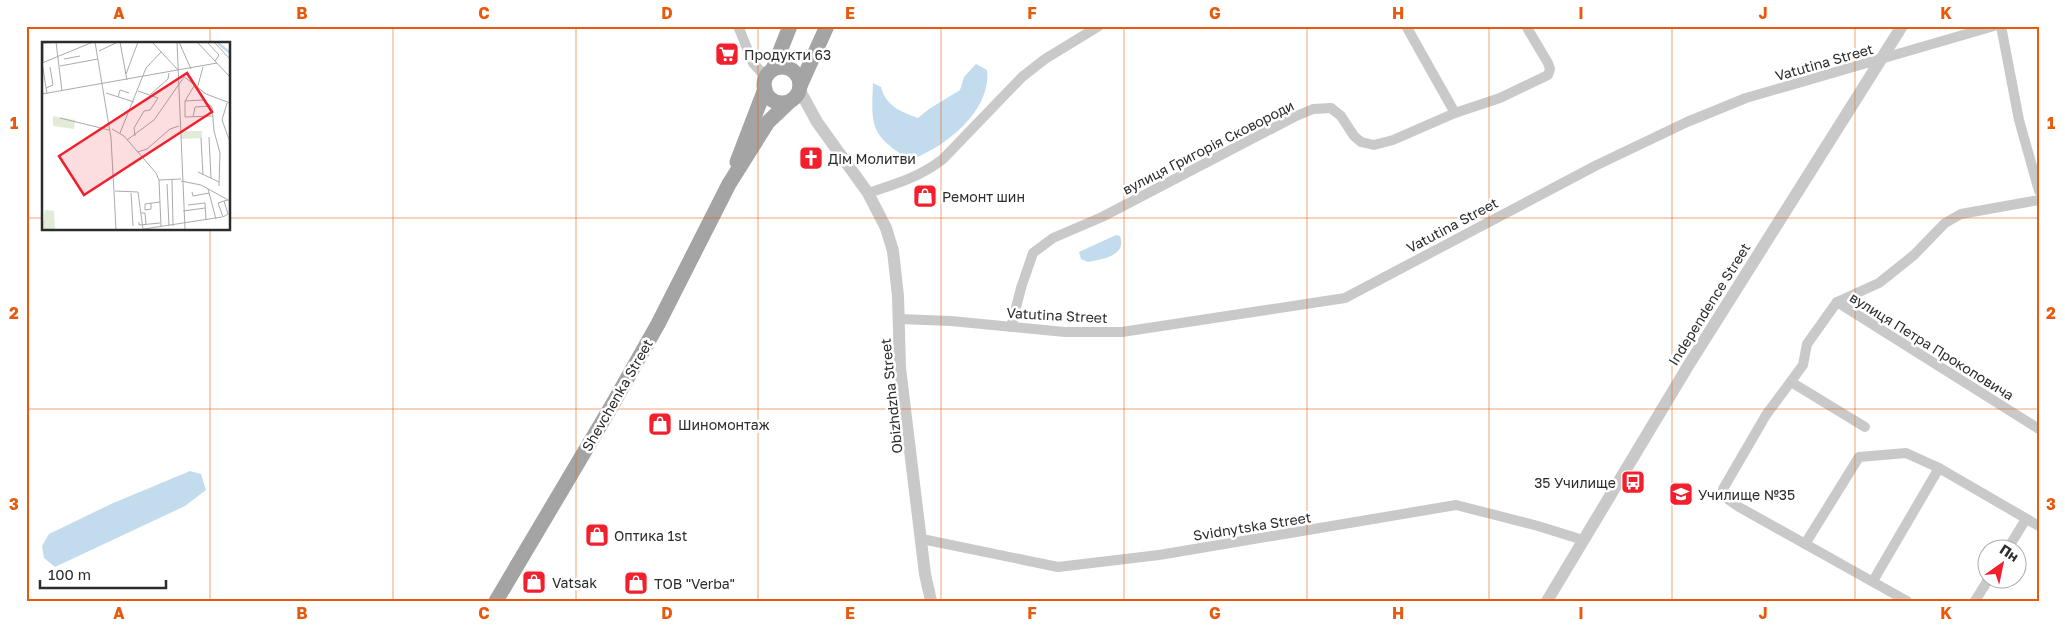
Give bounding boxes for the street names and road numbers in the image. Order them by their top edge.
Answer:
street label: Vatutina Street [1773,40,1875,84]
street label: вулиця Григорія Сковороди [1119,96,1297,198]
street label: Vatutina Street [1403,194,1501,256]
street label: Independence Street [1664,240,1754,368]
street label: вулиця Петра Прокоповича [1847,288,2017,404]
street label: Vatutina Street [1006,304,1108,326]
street label: Shevchenka Street [578,336,656,454]
street label: Obizhdzha Street [877,338,905,454]
street label: Svidnytska Street [1192,508,1312,544]

